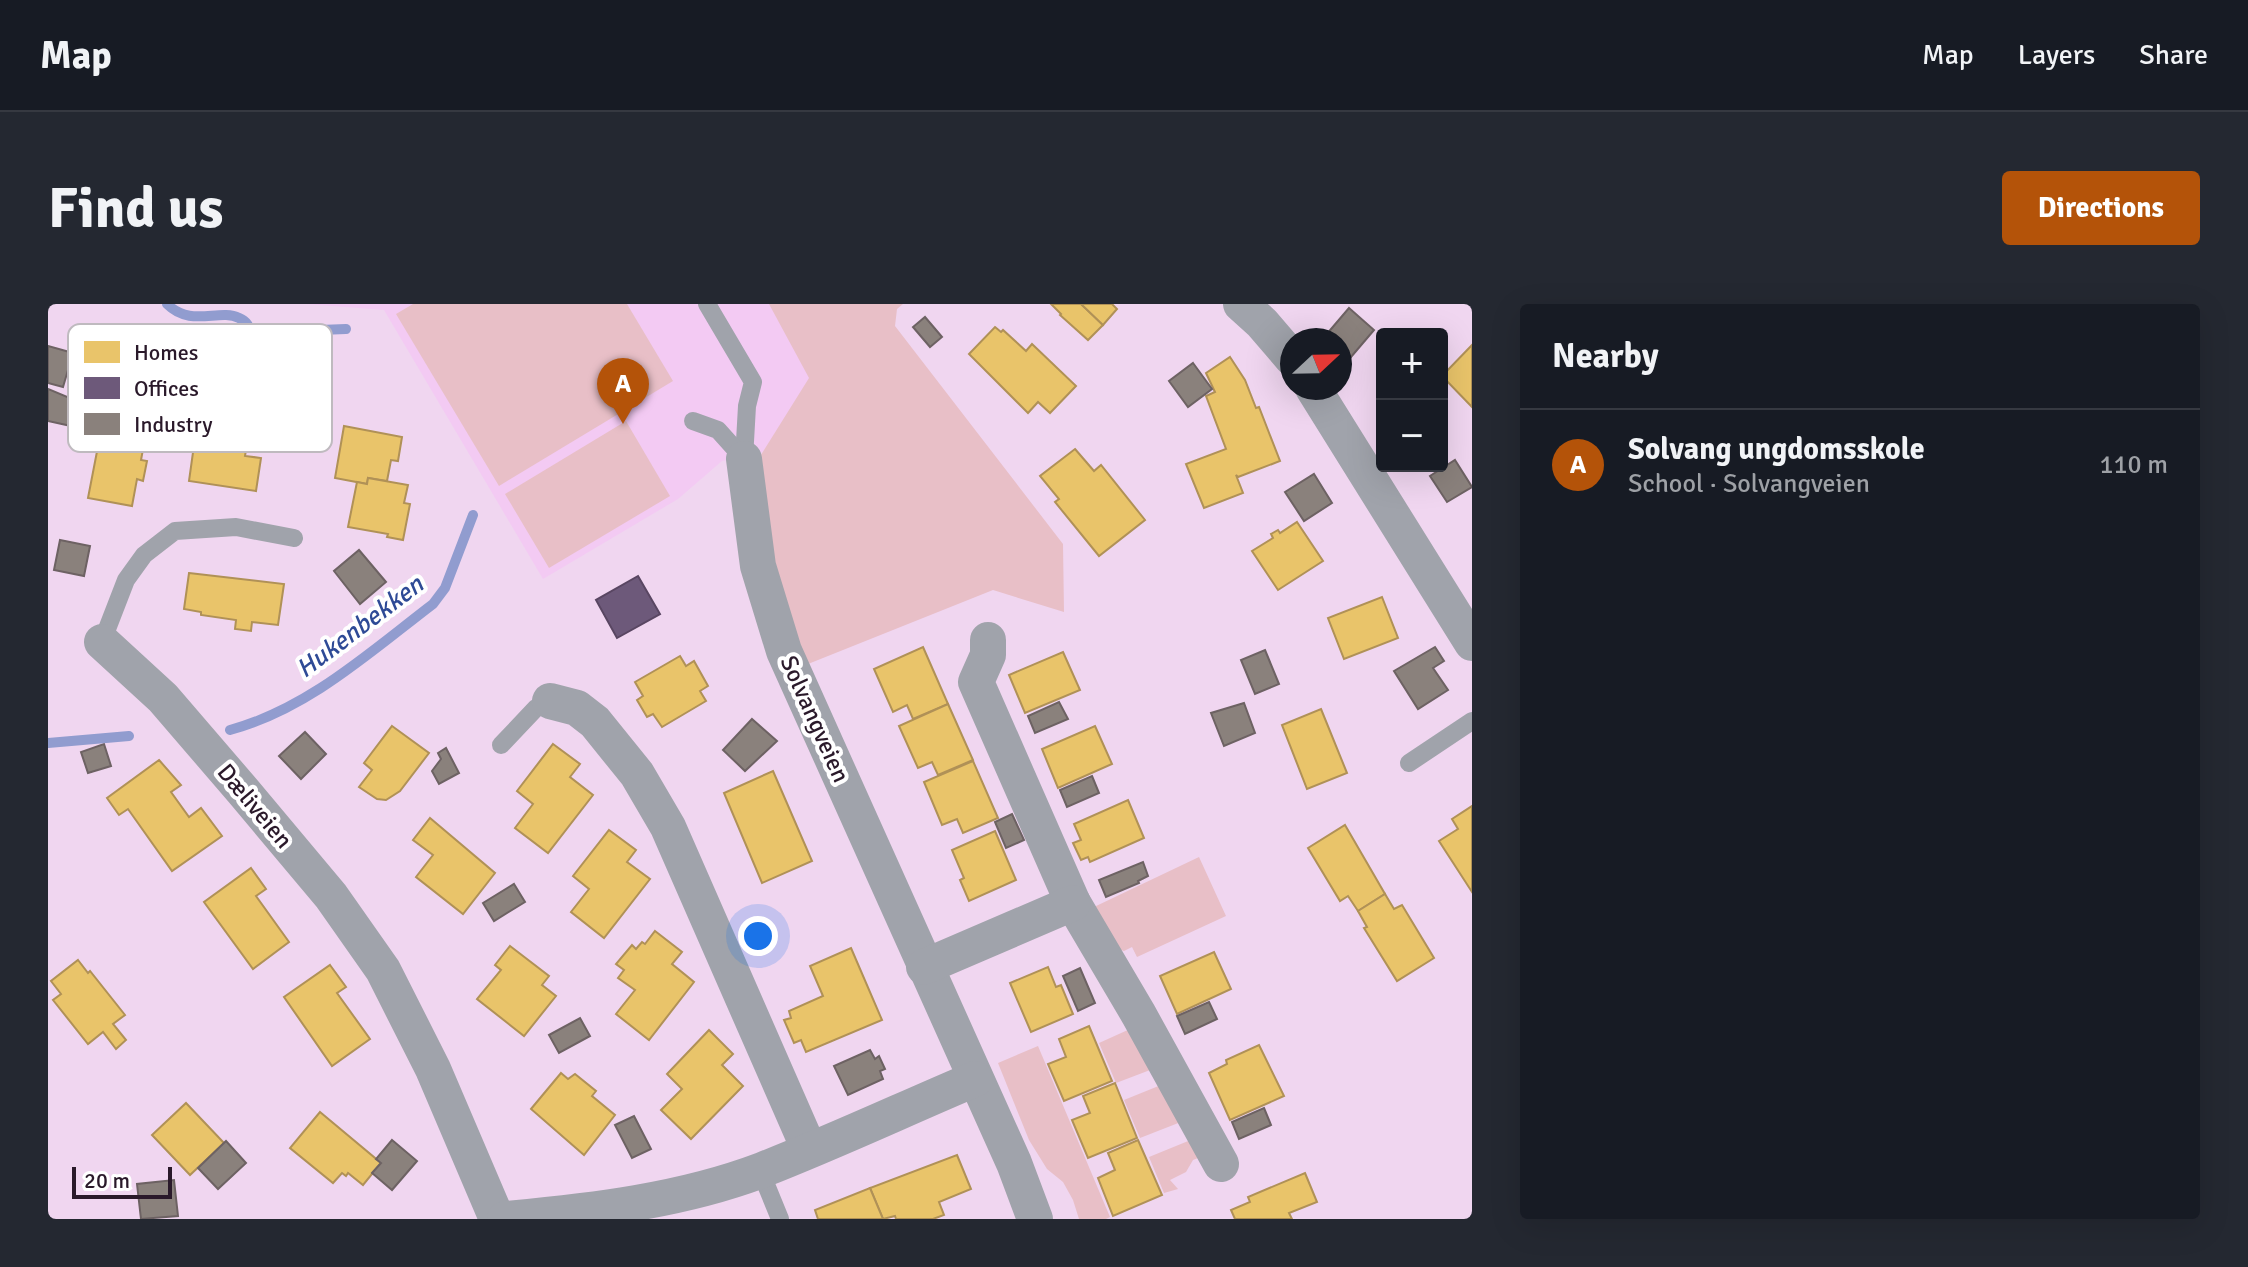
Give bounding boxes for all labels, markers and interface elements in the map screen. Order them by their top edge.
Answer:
text: Map [40,32,112,79]
text: Map [1922,38,1974,72]
text: Layers [2018,38,2095,72]
text: Share [2139,38,2208,72]
button: Directions [2002,171,2200,245]
text: Find us [48,174,223,243]
legend [68,324,332,452]
north arrow [1280,328,1352,400]
map controls [1376,328,1448,472]
button: + [1376,328,1448,400]
text: Nearby [1552,335,1659,377]
text: Homes [134,339,198,366]
pin: A [597,358,649,424]
text: Offices [134,375,199,402]
button: − [1376,400,1448,472]
text: Industry [134,411,213,438]
text: Solvang ungdomsskole [1628,431,1925,468]
text: A [1570,449,1586,481]
text: 110 m [2099,449,2168,481]
text: School · Solvangveien [1628,468,1870,500]
water label: Hukenbekken [290,568,431,685]
street label: Solvangveien [774,651,856,787]
street label: Dæliveien [211,757,299,855]
your location [738,916,778,956]
scale bar [72,1163,172,1199]
text: 20 m [84,1167,130,1194]

